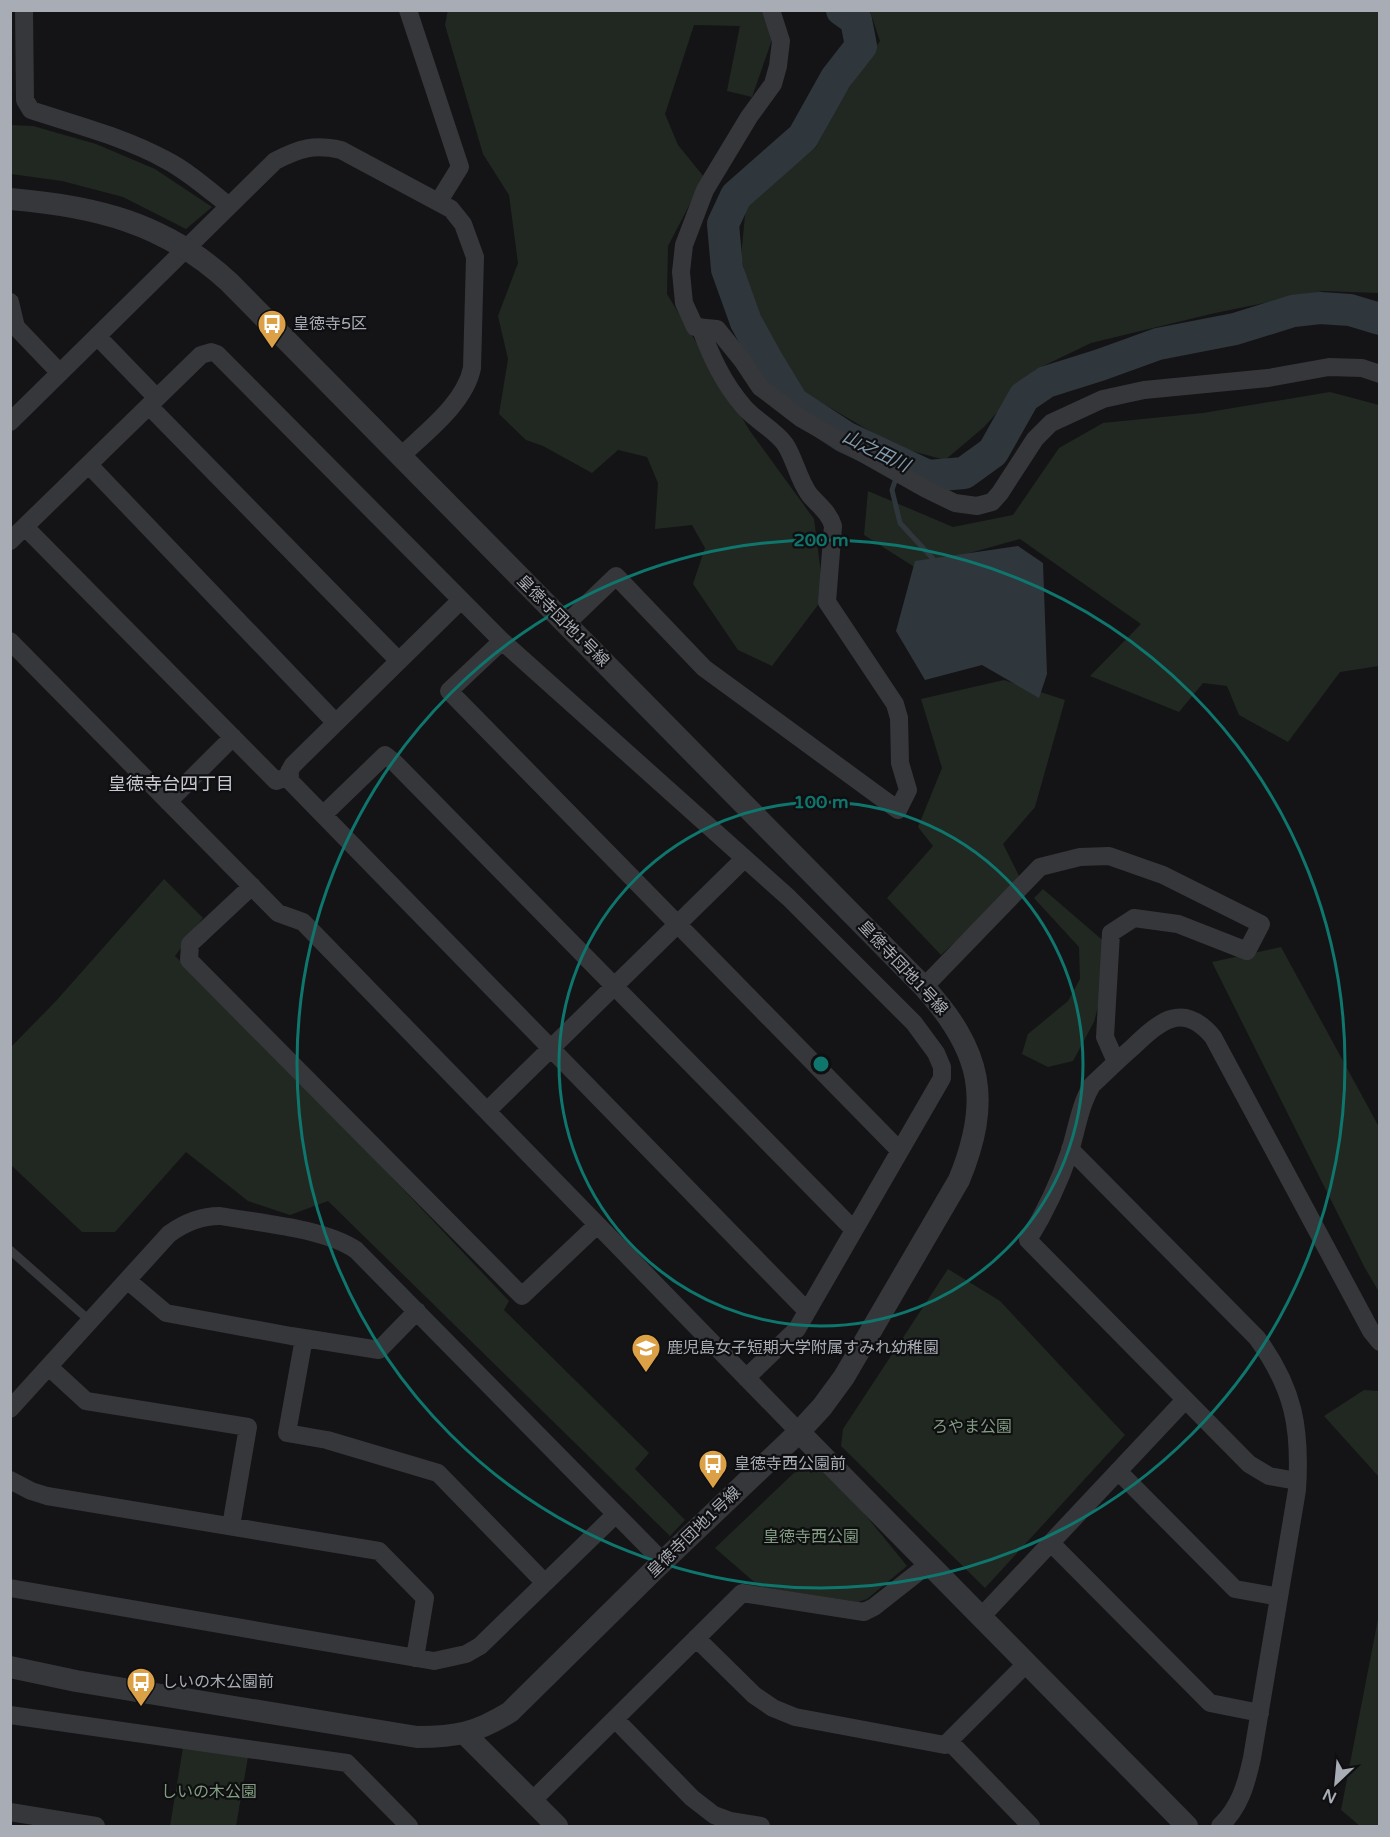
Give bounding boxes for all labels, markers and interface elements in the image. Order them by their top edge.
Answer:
bus stop icon: 皇徳寺5区 [256,308,288,350]
place label: 皇徳寺5区 [293,314,367,334]
water label: 山之田川 [839,425,915,478]
text: 200 m [793,529,849,551]
street label: 皇徳寺団地1号線 [513,571,613,671]
district label: 皇徳寺台四丁目 [108,773,234,795]
text: 100 m [793,791,849,813]
street label: 皇徳寺団地1号線 [854,917,952,1019]
centre of rings [811,1054,831,1074]
school or university icon: 鹿児島女子短期大学附属すみれ幼稚園 [630,1332,662,1374]
place label: 鹿児島女子短期大学附属すみれ幼稚園 [667,1338,939,1358]
park label: ろやま公園 [932,1417,1012,1437]
bus stop icon: 皇徳寺西公園前 [697,1448,729,1490]
place label: 皇徳寺西公園前 [734,1454,846,1474]
street label: 皇徳寺団地1号線 [643,1482,745,1582]
park label: 皇徳寺西公園 [763,1527,859,1547]
bus stop icon: しいの木公園前 [125,1666,157,1708]
place label: しいの木公園前 [162,1672,274,1692]
north arrow [1306,1753,1366,1813]
park label: しいの木公園 [161,1782,257,1802]
text: N [1320,1784,1340,1807]

